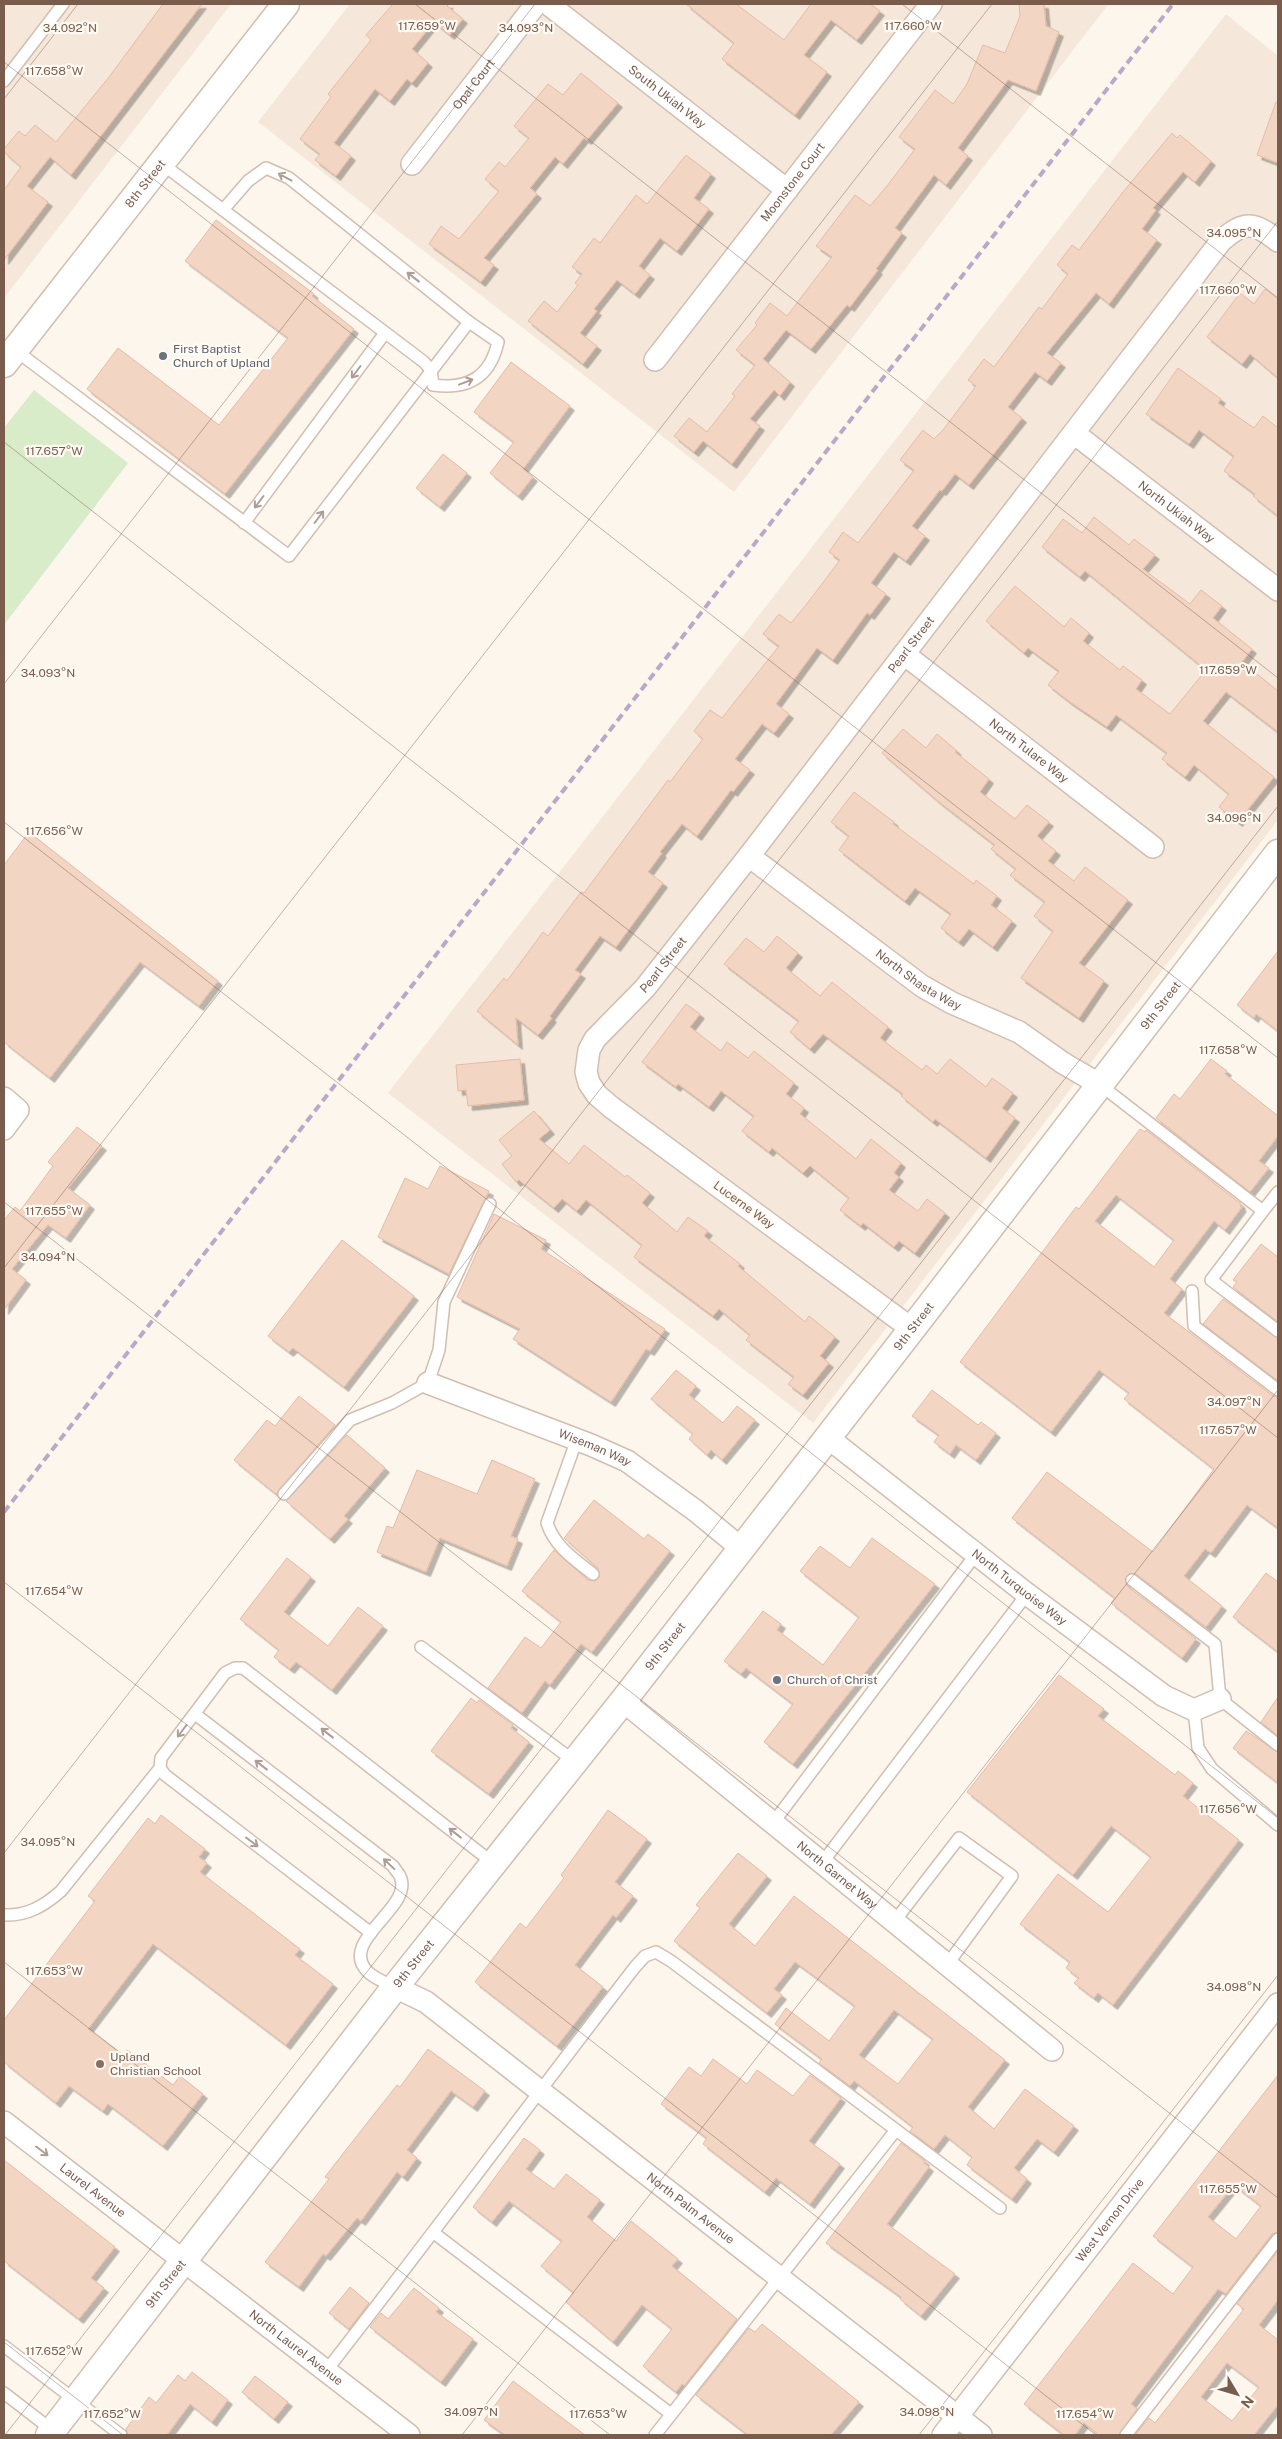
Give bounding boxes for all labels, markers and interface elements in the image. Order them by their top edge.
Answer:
text: 117.659°W [398,19,456,33]
text: 117.660°W [884,19,942,33]
text: 34.092°N [43,21,97,35]
text: 34.093°N [499,21,553,35]
street label: Opal Court [450,56,498,112]
street label: South Ukiah Way [626,62,709,132]
text: 117.658°W [25,64,84,78]
street label: Moonstone Court [758,140,828,224]
street label: 8th Street [122,157,169,211]
one-way arrow [278,172,293,182]
text: 34.095°N [1207,226,1261,240]
one-way arrow [407,272,420,283]
text: 117.660°W [1199,283,1257,297]
place label: First Baptist Church of Upland [173,342,270,370]
marker: First Baptist Church of Upland [157,350,169,362]
one-way arrow [351,365,361,379]
one-way arrow [458,377,473,387]
text: 117.657°W [25,444,83,458]
street label: North Ukiah Way [1135,478,1218,546]
one-way arrow [254,495,264,509]
one-way arrow [313,511,324,524]
street label: Pearl Street [885,613,938,676]
text: 117.659°W [1199,663,1257,677]
text: 34.093°N [21,666,75,680]
street label: North Tulare Way [987,716,1072,786]
text: 34.096°N [1207,811,1261,825]
text: 117.656°W [25,824,83,838]
street label: Pearl Street [637,934,690,996]
street label: North Shasta Way [873,947,964,1013]
street label: 9th Street [1138,978,1184,1032]
text: 117.658°W [1199,1043,1258,1057]
street label: Lucerne Way [711,1178,778,1232]
text: 117.655°W [25,1204,84,1218]
text: 34.094°N [21,1250,75,1264]
street label: 9th Street [891,1299,937,1353]
text: 34.097°N [1207,1395,1261,1409]
text: 117.657°W [1199,1423,1257,1437]
street label: Wiseman Way [557,1426,635,1469]
street label: North Turquoise Way [969,1546,1070,1628]
text: 117.654°W [25,1584,84,1598]
street label: 9th Street [642,1619,689,1673]
place label: Church of Christ [787,1673,878,1687]
marker: Church of Christ [771,1674,783,1686]
one-way arrow [176,1724,187,1737]
one-way arrow [321,1728,334,1739]
one-way arrow [255,1759,268,1770]
text: 117.656°W [1199,1802,1257,1816]
one-way arrow [448,1828,462,1838]
text: 34.095°N [21,1835,75,1849]
one-way arrow [245,1837,259,1847]
street label: North Garnet Way [794,1838,881,1912]
one-way arrow [383,1858,395,1870]
street label: 9th Street [390,1937,437,1990]
text: 117.653°W [25,1964,84,1978]
text: 34.098°N [1207,1980,1261,1994]
place label: Upland Christian School [110,2050,202,2078]
marker: Upland Christian School [94,2058,106,2070]
one-way arrow [35,2146,48,2157]
street label: Laurel Avenue [57,2161,129,2221]
street label: North Palm Avenue [644,2170,737,2247]
street label: West Vernon Drive [1073,2175,1147,2265]
text: 117.655°W [1199,2182,1258,2196]
street label: 9th Street [143,2257,189,2311]
street label: North Laurel Avenue [246,2307,346,2388]
text: 117.652°W [25,2344,83,2358]
north arrow [1212,2369,1262,2419]
text: N [1238,2393,1257,2411]
text: 34.097°N [444,2405,498,2419]
text: 34.098°N [900,2405,954,2419]
text: 117.652°W [83,2407,141,2421]
text: 117.653°W [569,2407,628,2421]
text: 117.654°W [1056,2407,1115,2421]

